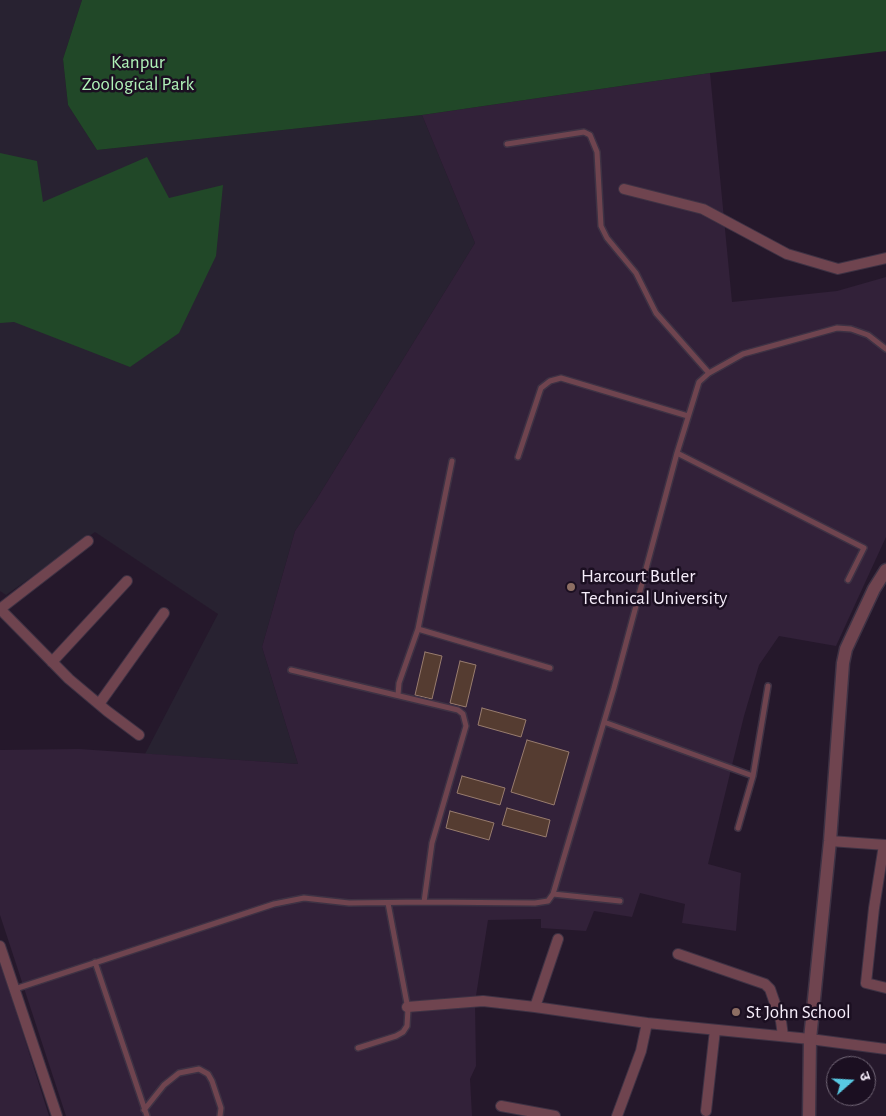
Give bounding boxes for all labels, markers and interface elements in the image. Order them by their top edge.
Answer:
park label: Kanpur Zoological Park [82,51,194,95]
place label: Harcourt Butler Technical University [581,565,727,609]
marker: Harcourt Butler Technical University [565,581,577,593]
place label: St John School [746,1001,851,1023]
marker: St John School [730,1006,742,1018]
north arrow [826,1056,876,1106]
text: उ [856,1070,872,1083]

